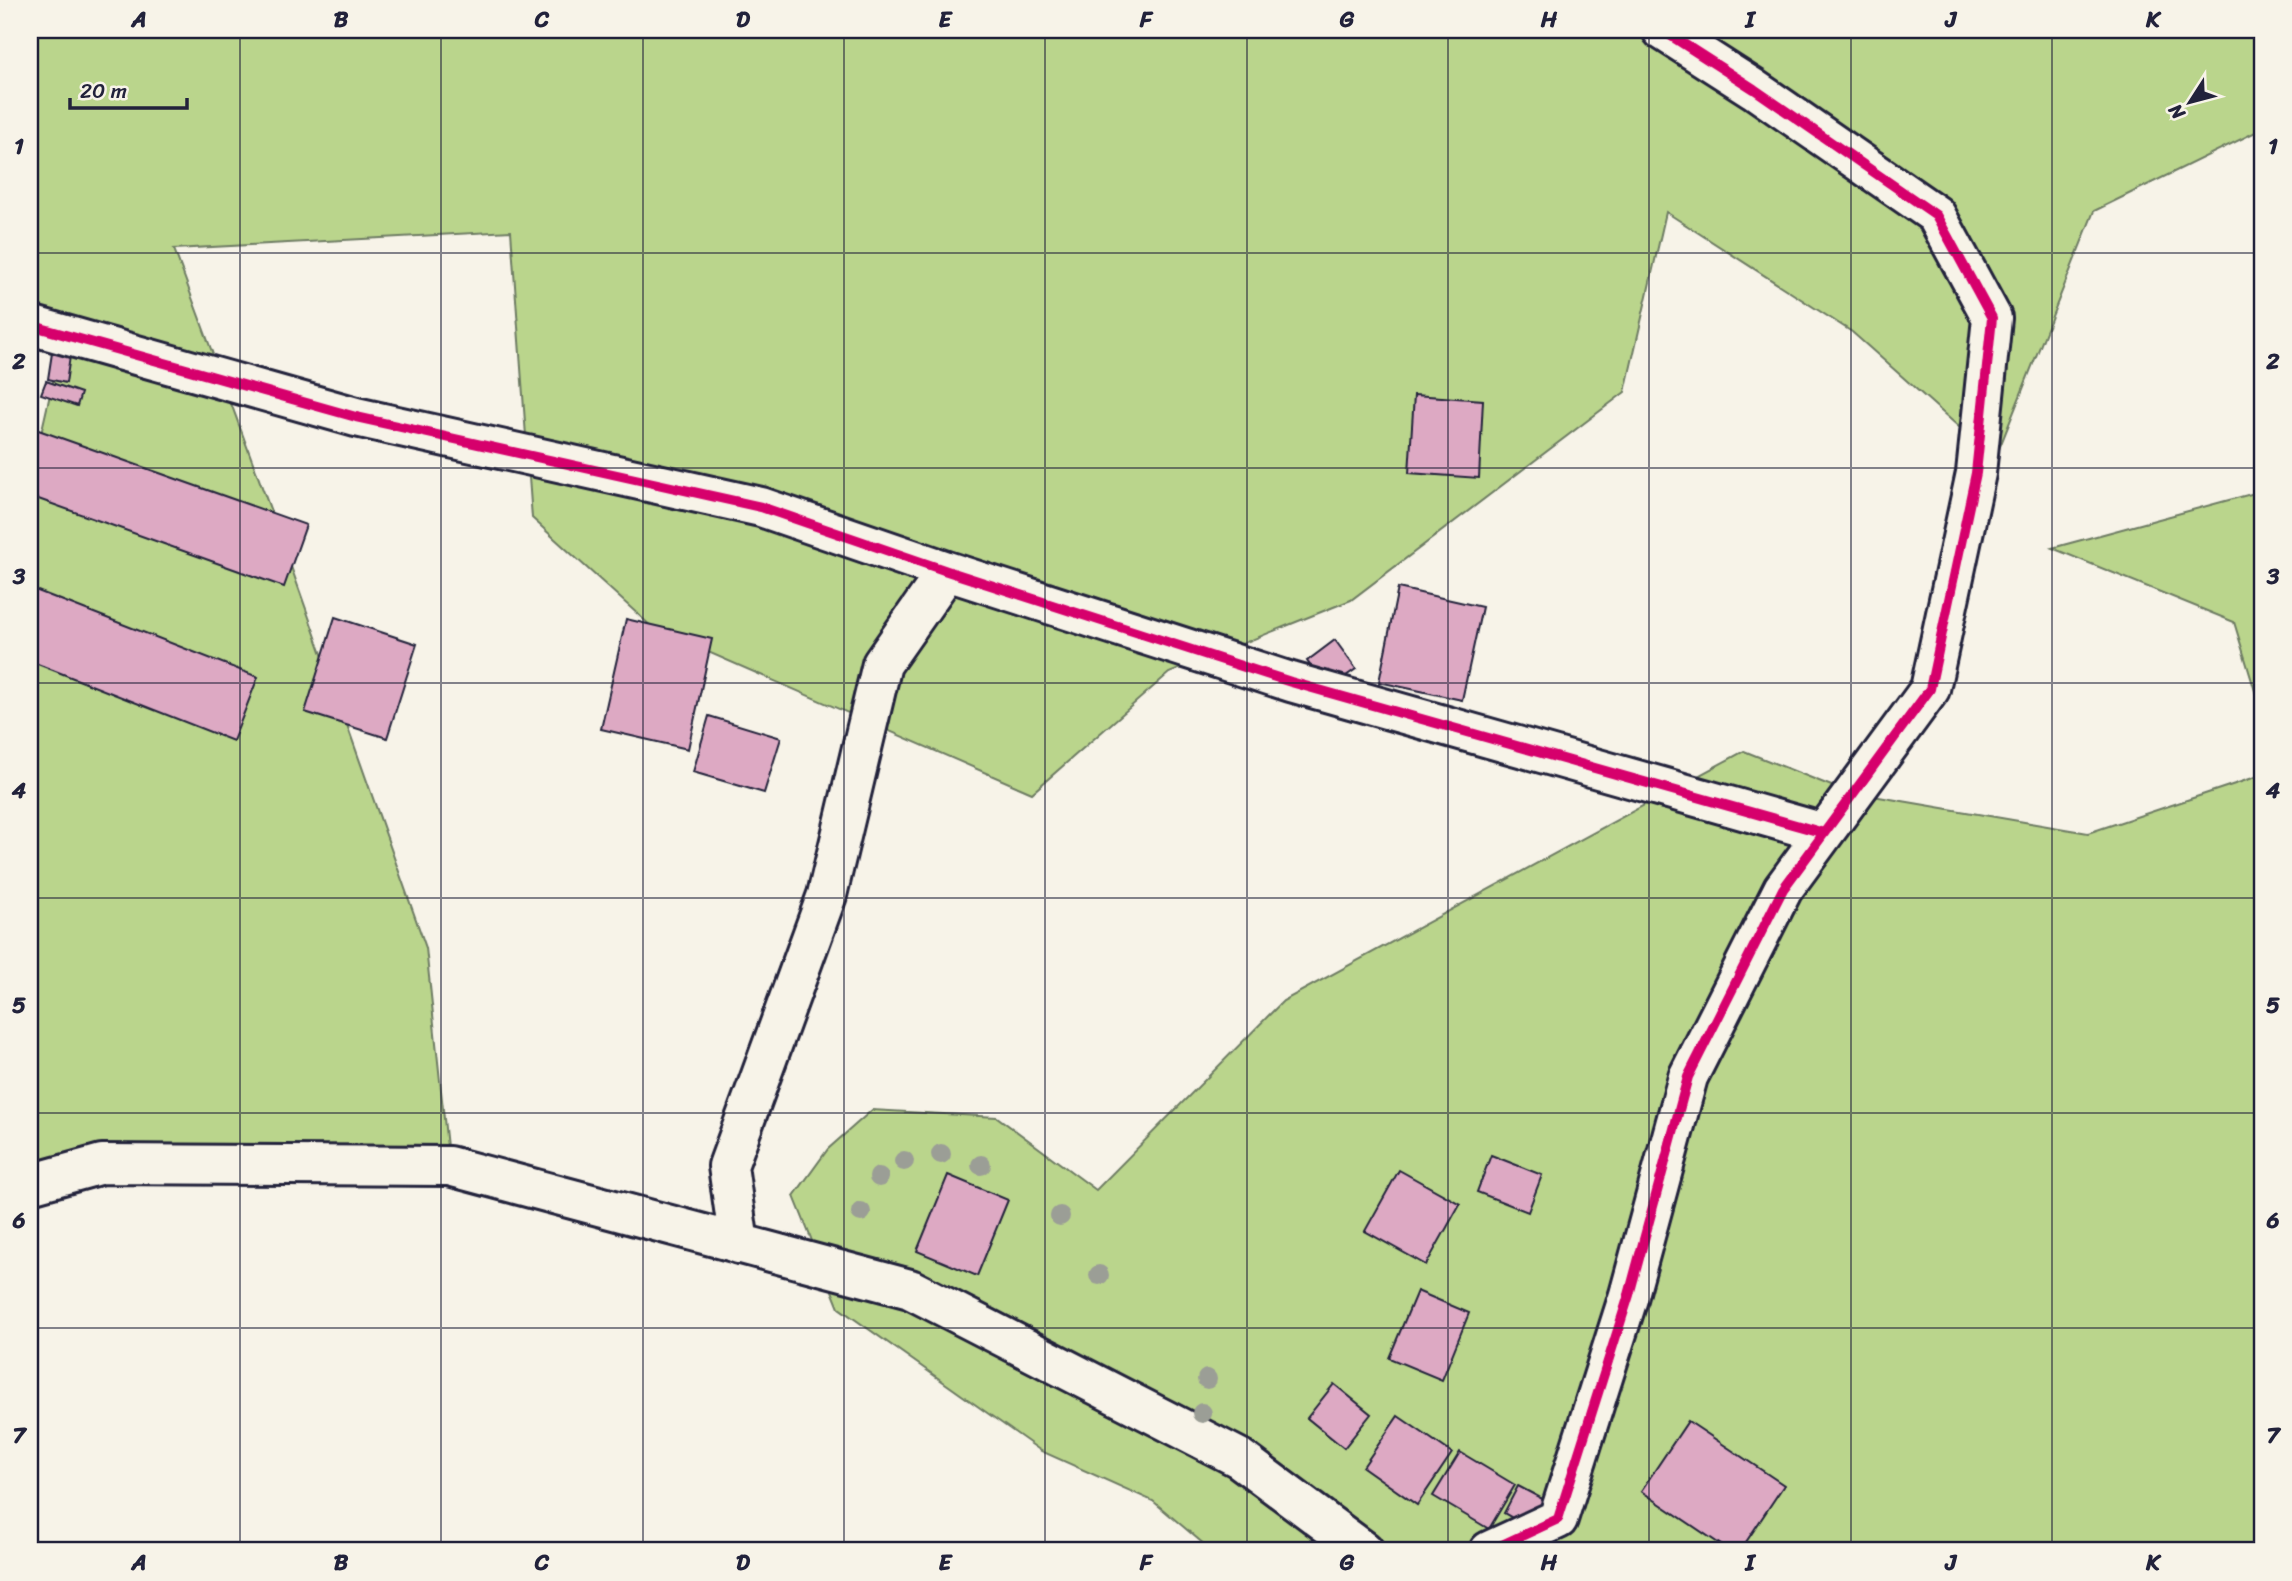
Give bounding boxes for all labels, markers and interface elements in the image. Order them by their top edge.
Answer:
text: A [130,0,147,40]
text: B [334,0,349,40]
text: C [534,0,550,40]
text: D [736,0,751,40]
text: E [939,0,954,40]
text: F [1139,0,1154,40]
text: G [1339,0,1355,40]
text: H [1540,0,1558,40]
text: I [1744,0,1756,40]
text: J [1944,0,1958,40]
text: K [2145,0,2162,40]
scale bar [70,66,187,110]
north arrow [2156,66,2226,136]
text: 20 m [80,72,127,110]
text: N [2159,96,2194,128]
text: 1 [14,126,24,167]
text: 1 [2268,126,2278,167]
text: 2 [11,341,26,382]
text: 2 [2265,341,2280,382]
text: 3 [12,556,26,597]
text: 3 [2266,556,2280,597]
text: 4 [11,770,27,811]
text: 4 [2265,770,2281,811]
text: 5 [12,985,26,1026]
text: 5 [2266,985,2280,1026]
text: 6 [11,1200,26,1241]
text: 6 [2265,1200,2280,1241]
text: 7 [12,1415,27,1456]
text: 7 [2266,1415,2281,1456]
text: A [130,1542,147,1581]
text: B [334,1542,349,1581]
text: C [534,1542,550,1581]
text: D [736,1542,751,1581]
text: E [939,1542,954,1581]
text: F [1139,1542,1154,1581]
text: G [1339,1542,1355,1581]
text: H [1540,1542,1558,1581]
text: I [1744,1542,1756,1581]
text: J [1944,1542,1958,1581]
text: K [2145,1542,2162,1581]

